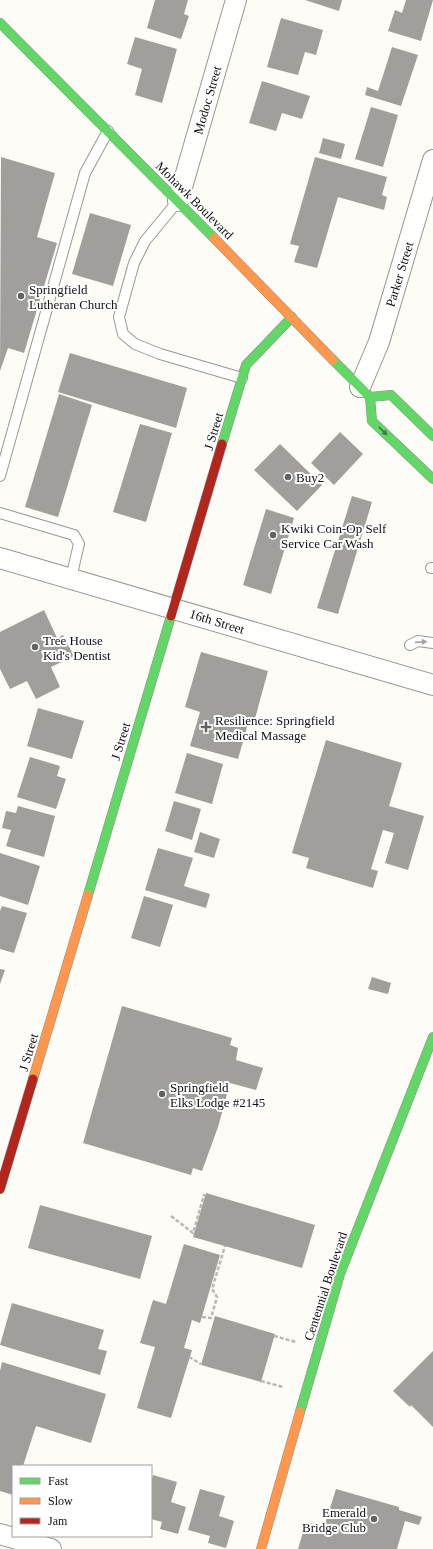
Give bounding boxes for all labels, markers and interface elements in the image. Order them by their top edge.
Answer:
street label: Modoc Street [191,64,224,136]
street label: Mohawk Boulevard [153,158,237,243]
street label: Parker Street [382,239,417,309]
place label: Springfield Lutheran Church [29,282,118,312]
marker: Springfield Lutheran Church [16,291,26,301]
street label: J Street [201,410,226,452]
one-way arrow [378,426,388,436]
place label: Buy2 [296,470,324,485]
marker: Buy2 [283,472,293,482]
place label: Kwiki Coin-Op Self Service Car Wash [281,521,387,551]
marker: Kwiki Coin-Op Self Service Car Wash [268,530,278,540]
street label: 16th Street [188,606,247,637]
place label: Tree House Kid's Dentist [43,633,111,663]
one-way arrow [415,639,427,646]
marker: Tree House Kid's Dentist [30,642,40,652]
place label: Resilience: Springfield Medical Massage [215,713,335,743]
street label: J Street [108,720,133,762]
marker: Resilience: Springfield Medical Massage [200,721,212,733]
street label: J Street [16,1031,41,1073]
place label: Springfield Elks Lodge #2145 [170,1080,265,1110]
marker: Springfield Elks Lodge #2145 [157,1089,167,1099]
street label: Centennial Boulevard [301,1229,350,1343]
legend [12,1465,152,1537]
text: Fast [48,1474,69,1488]
text: Slow [48,1494,73,1508]
place label: Emerald Bridge Club [302,1505,366,1535]
text: Jam [48,1514,68,1528]
marker: Emerald Bridge Club [369,1514,379,1524]

